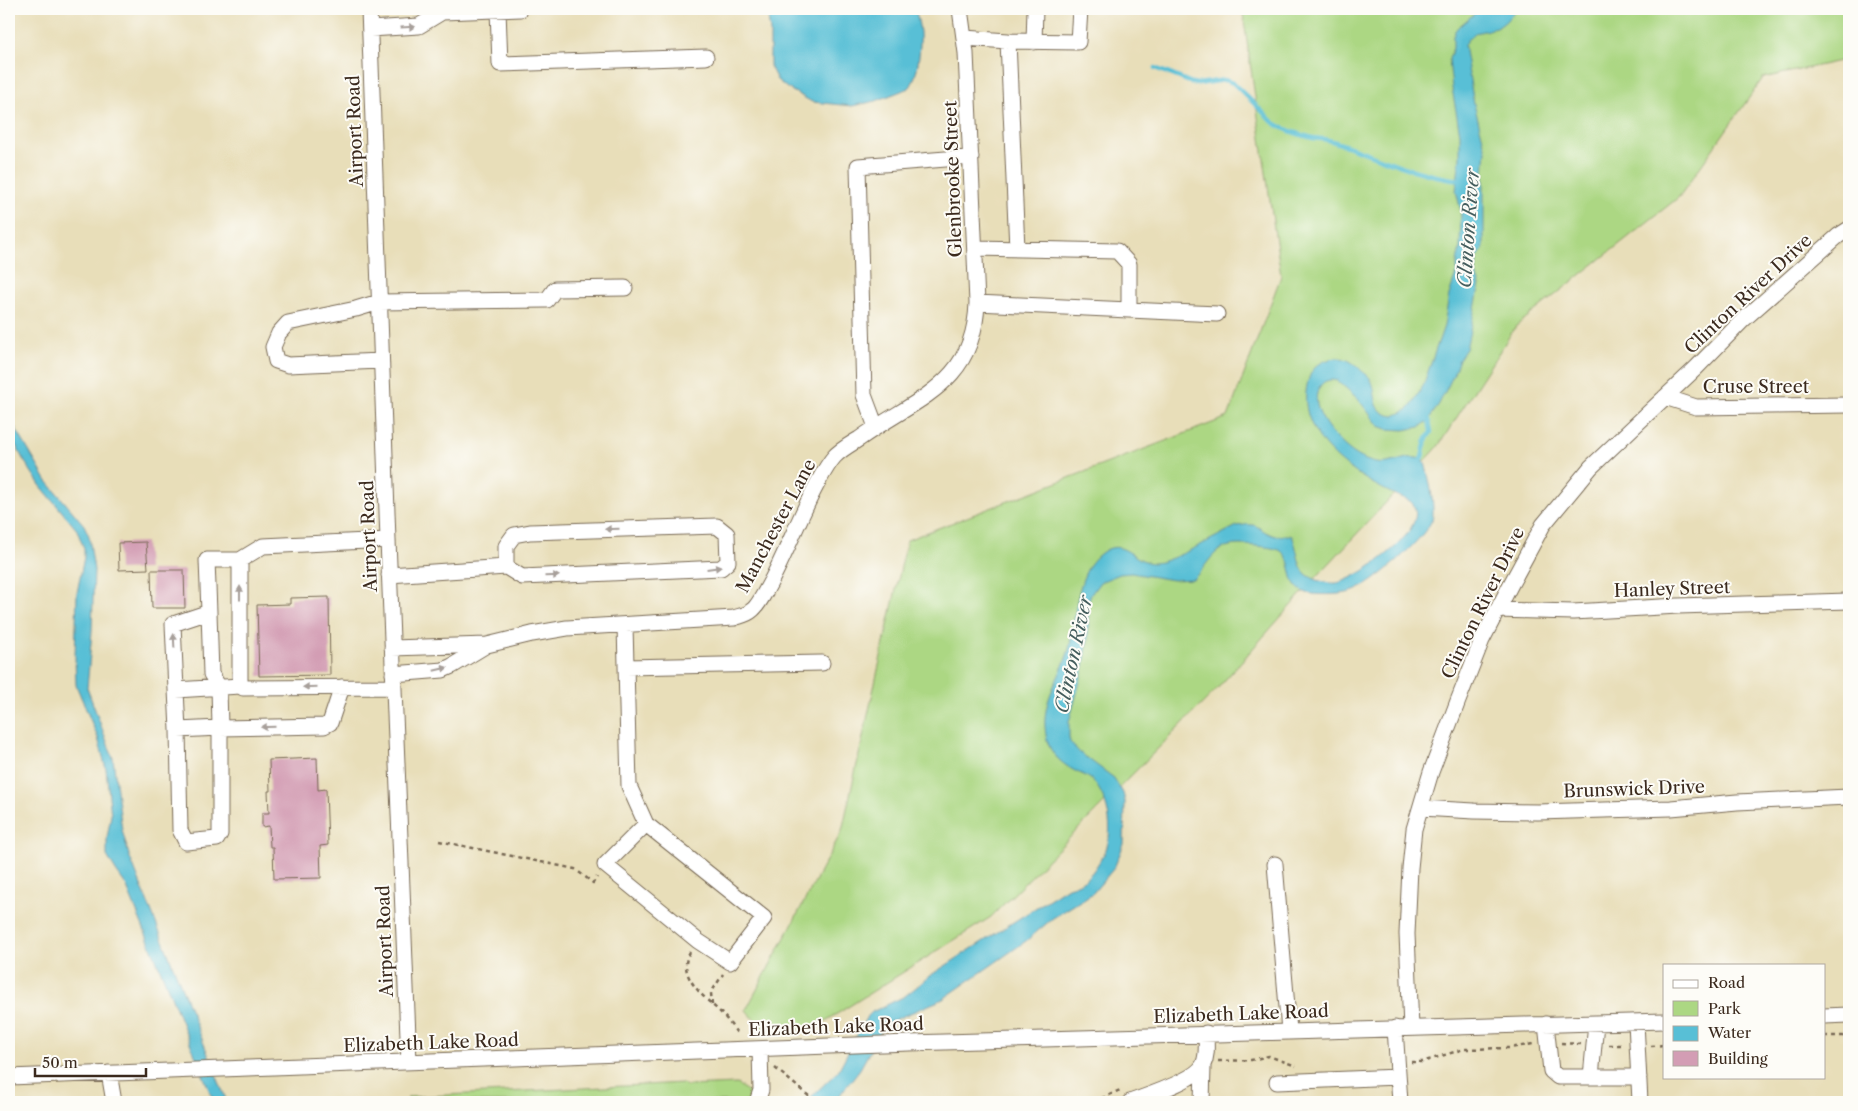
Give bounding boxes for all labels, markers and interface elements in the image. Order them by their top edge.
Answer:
one-way arrow [400,23,416,31]
street label: Airport Road [342,75,368,188]
street label: Glenbrooke Street [939,99,967,258]
water label: Clinton River [1453,166,1484,289]
street label: Clinton River Drive [1680,229,1816,359]
street label: Cruse Street [1703,376,1810,398]
street label: Manchester Lane [731,455,821,597]
street label: Airport Road [356,480,382,593]
street label: Clinton River Drive [1437,524,1529,682]
one-way arrow [604,525,620,533]
one-way arrow [706,564,722,572]
one-way arrow [544,571,560,579]
street label: Hanley Street [1613,576,1731,602]
one-way arrow [236,585,244,601]
water label: Clinton River [1050,592,1097,715]
one-way arrow [169,633,177,649]
one-way arrow [434,665,449,673]
one-way arrow [301,683,317,691]
one-way arrow [260,723,276,731]
street label: Brunswick Drive [1563,776,1705,802]
street label: Airport Road [372,885,398,998]
legend [1663,964,1826,1078]
text: Road [1708,973,1745,992]
text: Park [1708,999,1742,1018]
street label: Elizabeth Lake Road [1153,1000,1329,1028]
street label: Elizabeth Lake Road [748,1013,924,1041]
text: Water [1707,1023,1752,1042]
street label: Elizabeth Lake Road [343,1029,519,1057]
scale bar [35,1046,146,1078]
text: Building [1708,1049,1768,1068]
text: 50 m [42,1053,78,1072]

